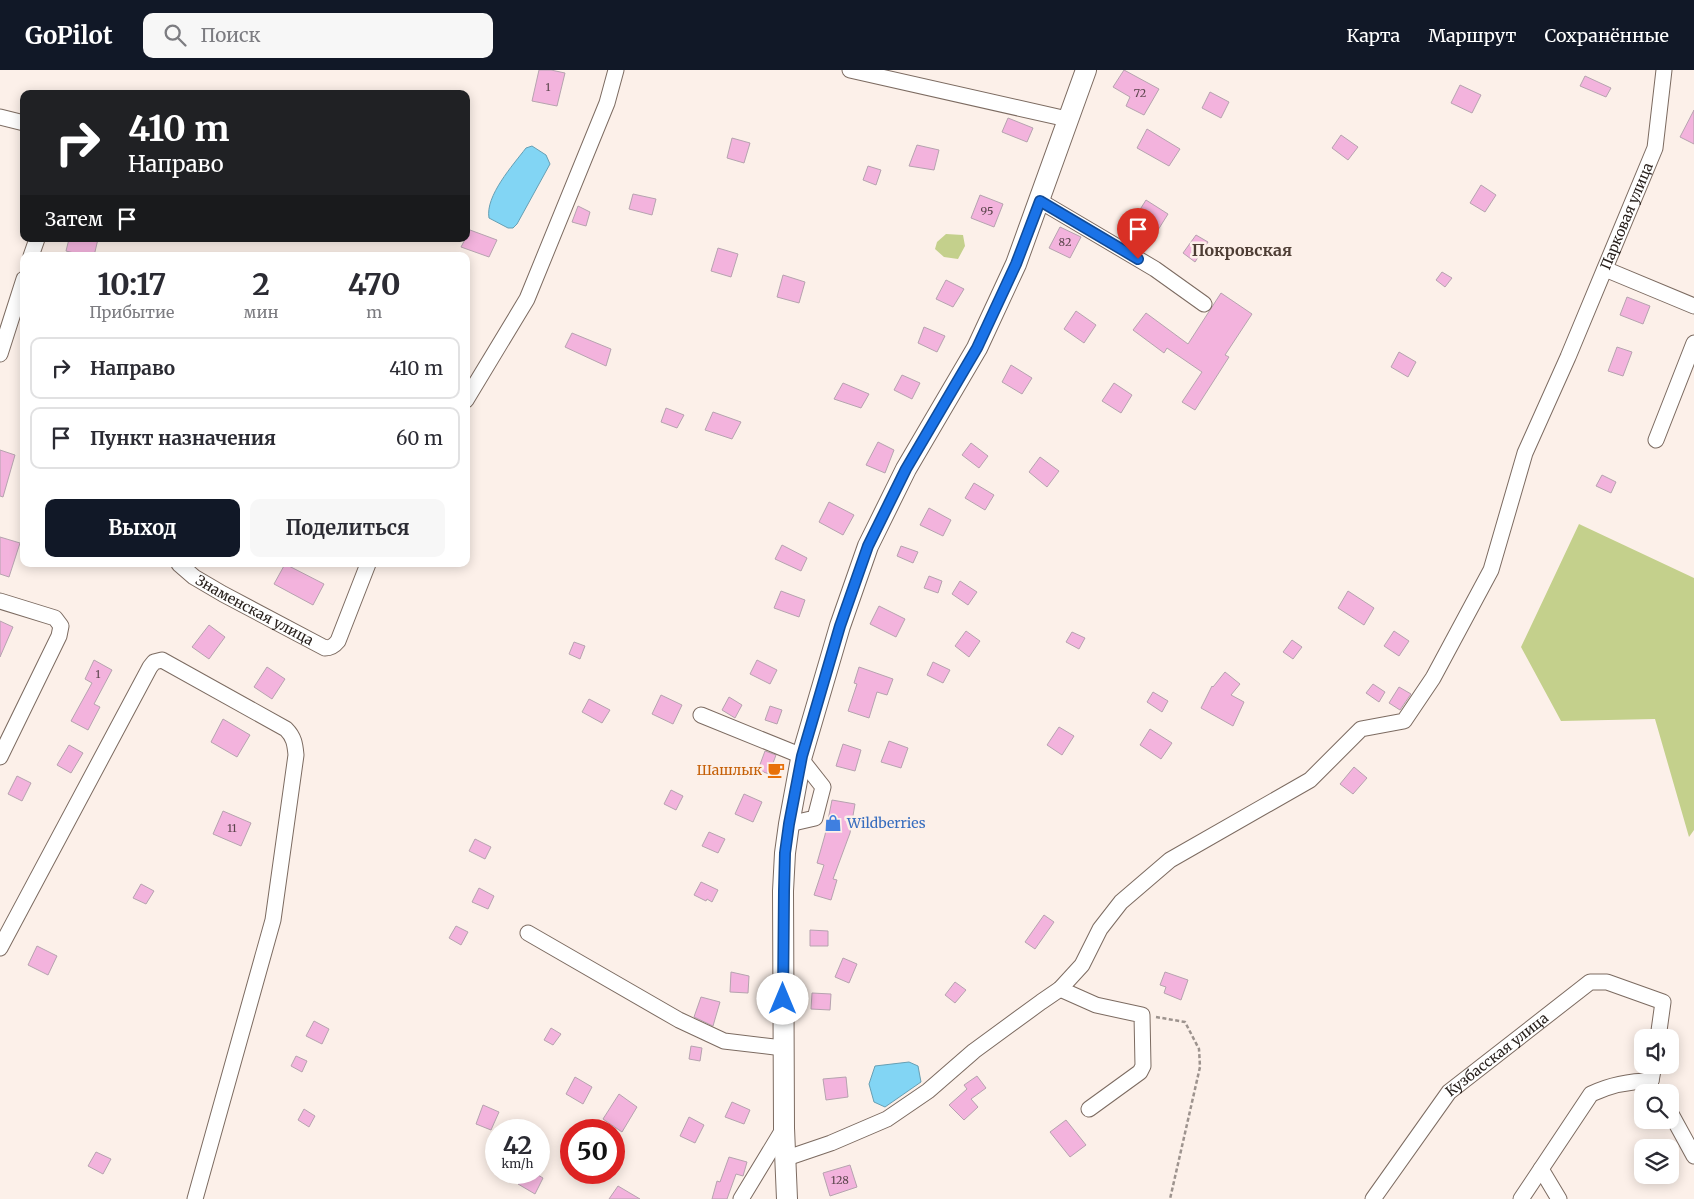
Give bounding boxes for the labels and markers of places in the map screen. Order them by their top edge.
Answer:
pin [1117,208,1159,259]
cafe icon: Шашлык [766,760,786,780]
place label: Шашлык [696,761,762,779]
shop icon: Wildberries [823,813,843,833]
place label: Wildberries [846,814,926,832]

